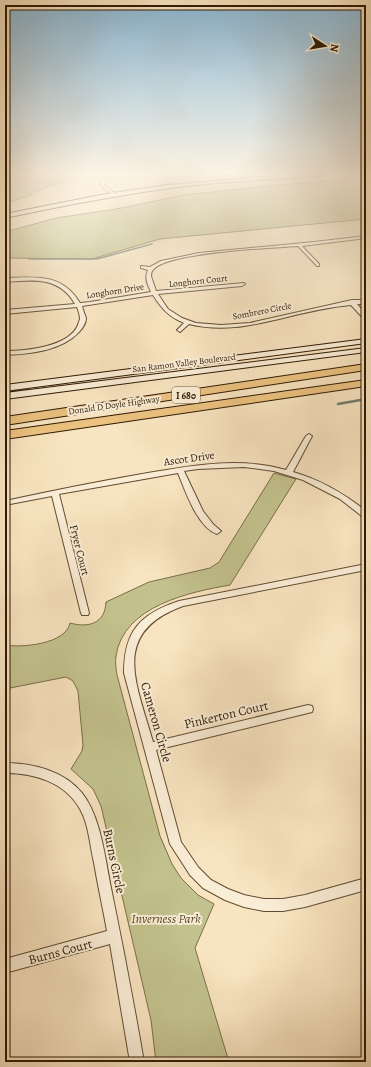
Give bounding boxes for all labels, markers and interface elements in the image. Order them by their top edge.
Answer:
north arrow [305,26,345,66]
text: N [326,42,342,53]
street label: Longhorn Court [168,272,228,290]
street label: Longhorn Drive [85,281,145,301]
street label: Sombrero Circle [232,299,292,323]
street label: San Ramon Valley Boulevard [132,351,236,375]
road number: I 680 [172,387,200,403]
street label: Donald D Doyle Highway [68,393,161,417]
street label: Ascot Drive [162,447,216,470]
street label: Fryer Court [66,523,93,577]
street label: Cameron Circle [137,680,176,764]
street label: Pinkerton Court [182,696,271,732]
street label: Burns Circle [99,827,130,895]
park label: Inverness Park [131,910,201,927]
street label: Burns Court [26,935,95,968]

